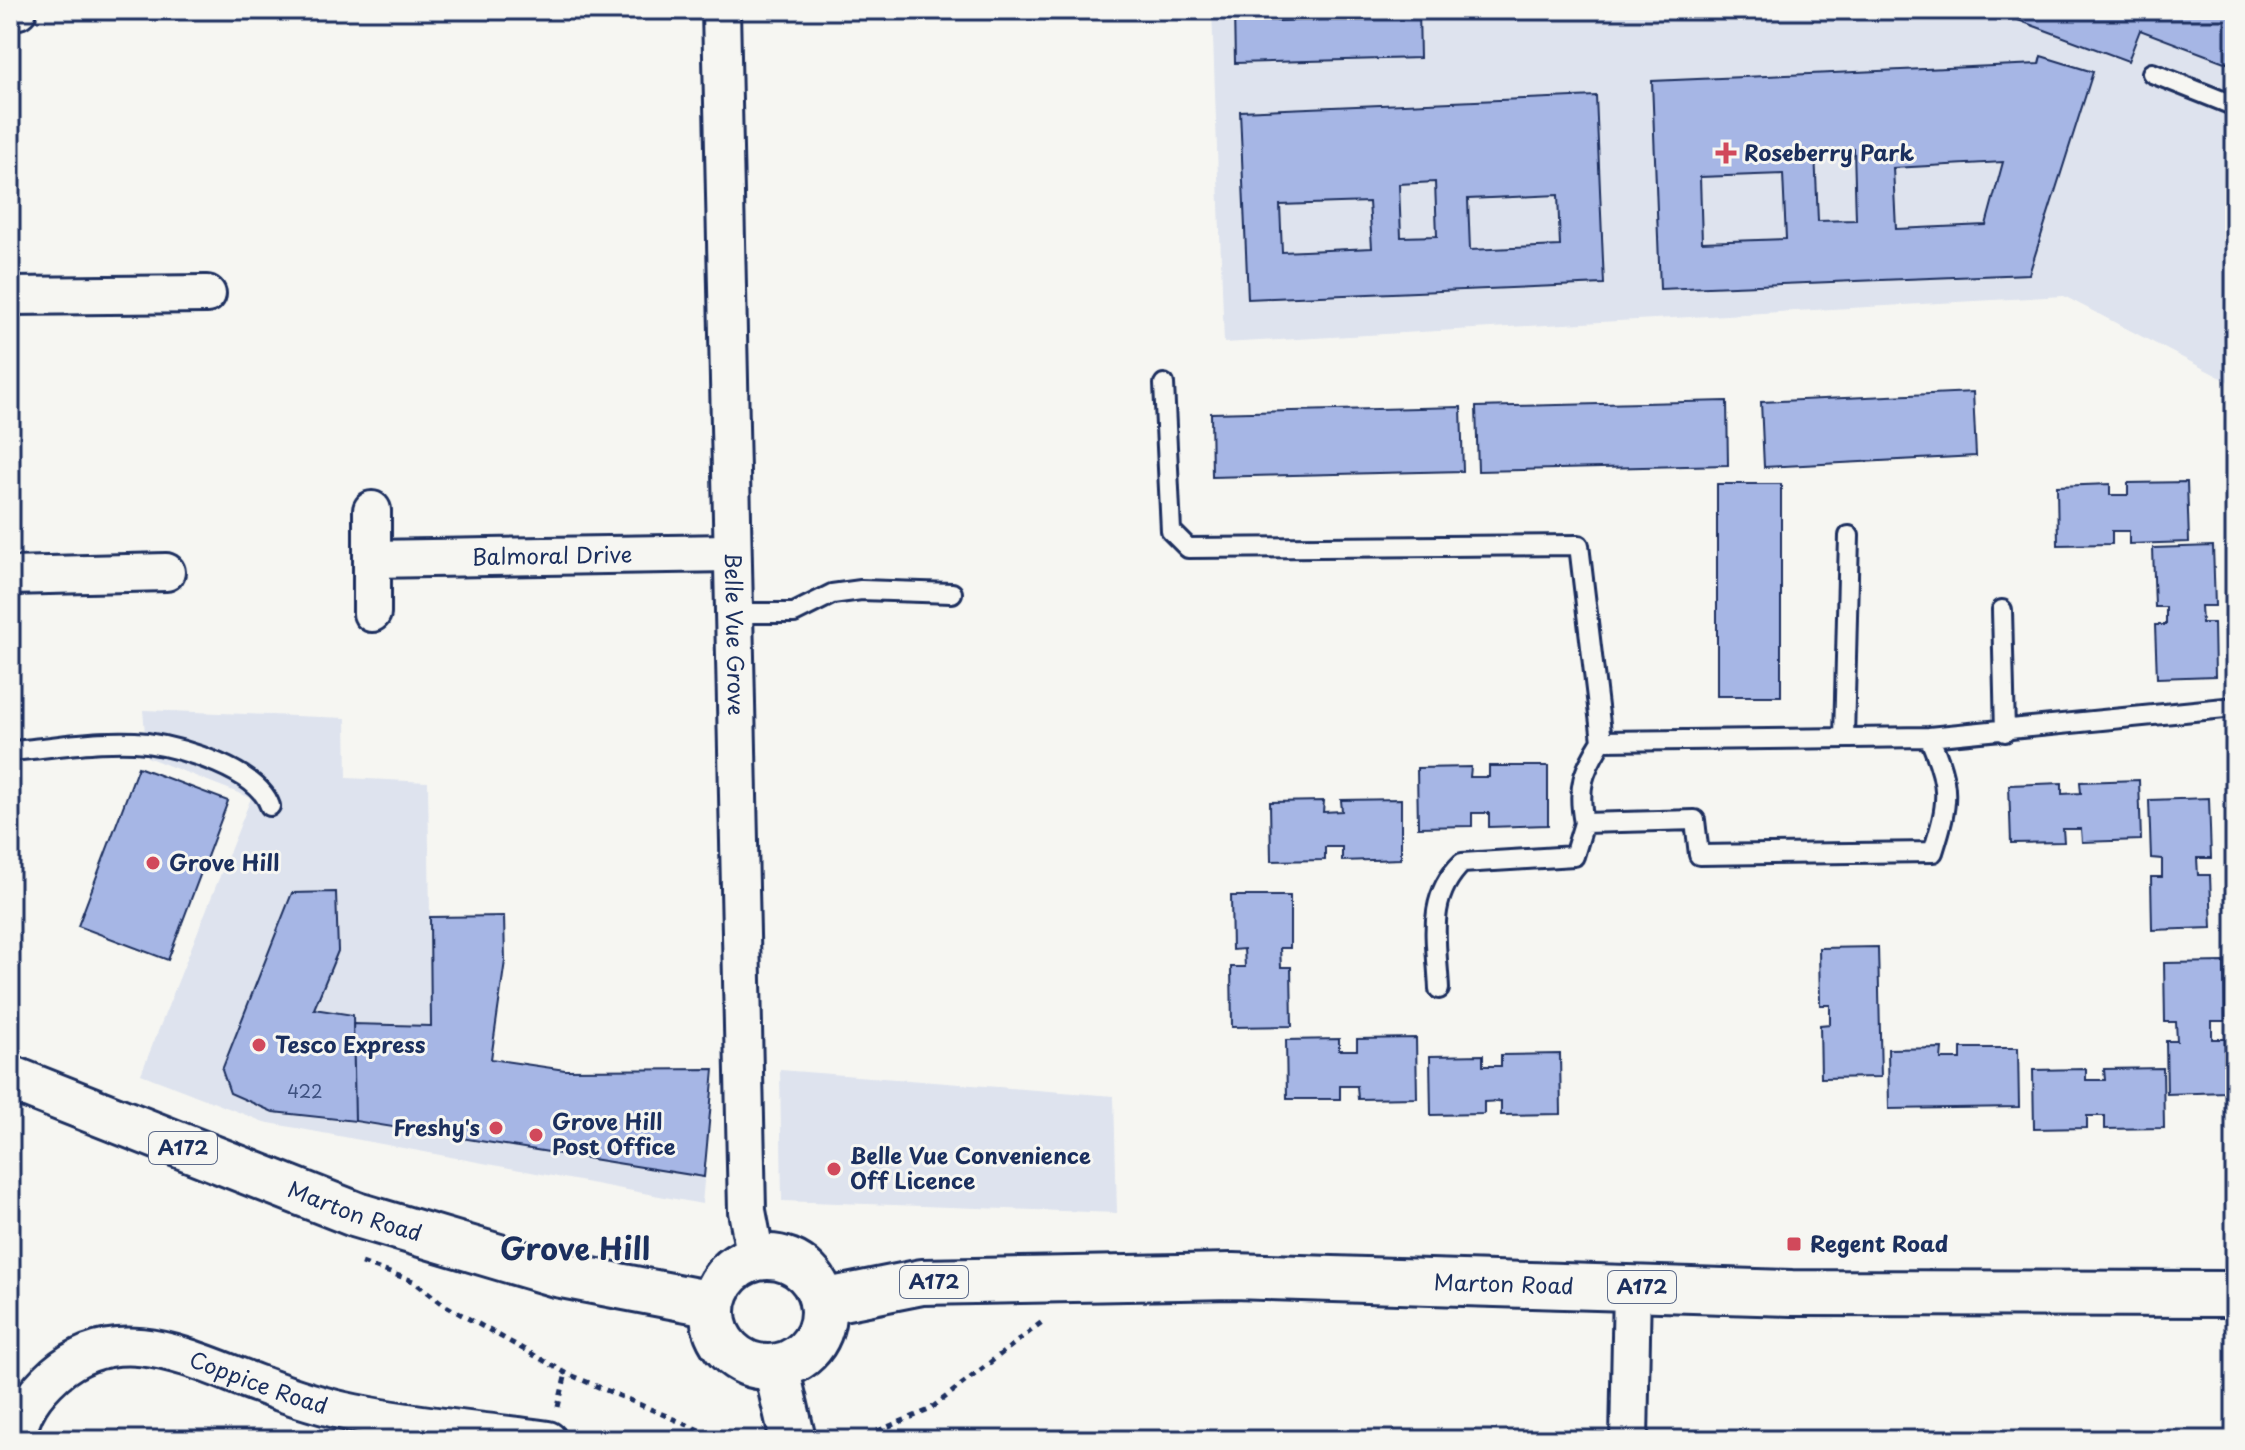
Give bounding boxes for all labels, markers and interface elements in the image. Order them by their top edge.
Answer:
place label: Roseberry Park [1744,135,1914,168]
marker: Roseberry Park [1715,142,1737,164]
street label: Balmoral Drive [471,537,632,572]
street label: Belle Vue Grove [718,552,754,716]
place label: Grove Hill [169,845,279,878]
marker: Grove Hill [144,854,162,872]
place label: Tesco Express [275,1027,426,1060]
marker: Tesco Express [250,1036,268,1054]
house number: 422 [287,1077,323,1104]
place label: Grove Hill Post Office [552,1104,676,1162]
place label: Freshy's [393,1110,480,1143]
marker: Freshy's [487,1119,505,1137]
marker: Grove Hill Post Office [527,1126,545,1144]
road number: A172 [149,1132,217,1164]
place label: Belle Vue Convenience Off Licence [850,1138,1091,1196]
marker: Belle Vue Convenience Off Licence [825,1160,843,1178]
street label: Marton Road [284,1171,426,1248]
district label: Grove Hill [500,1225,650,1270]
place label: Regent Road [1810,1226,1948,1259]
marker: Regent Road [1785,1235,1803,1253]
street label: Marton Road [1433,1264,1574,1301]
road number: A172 [900,1266,968,1298]
road number: A172 [1608,1271,1676,1303]
street label: Coppice Road [185,1341,332,1421]

